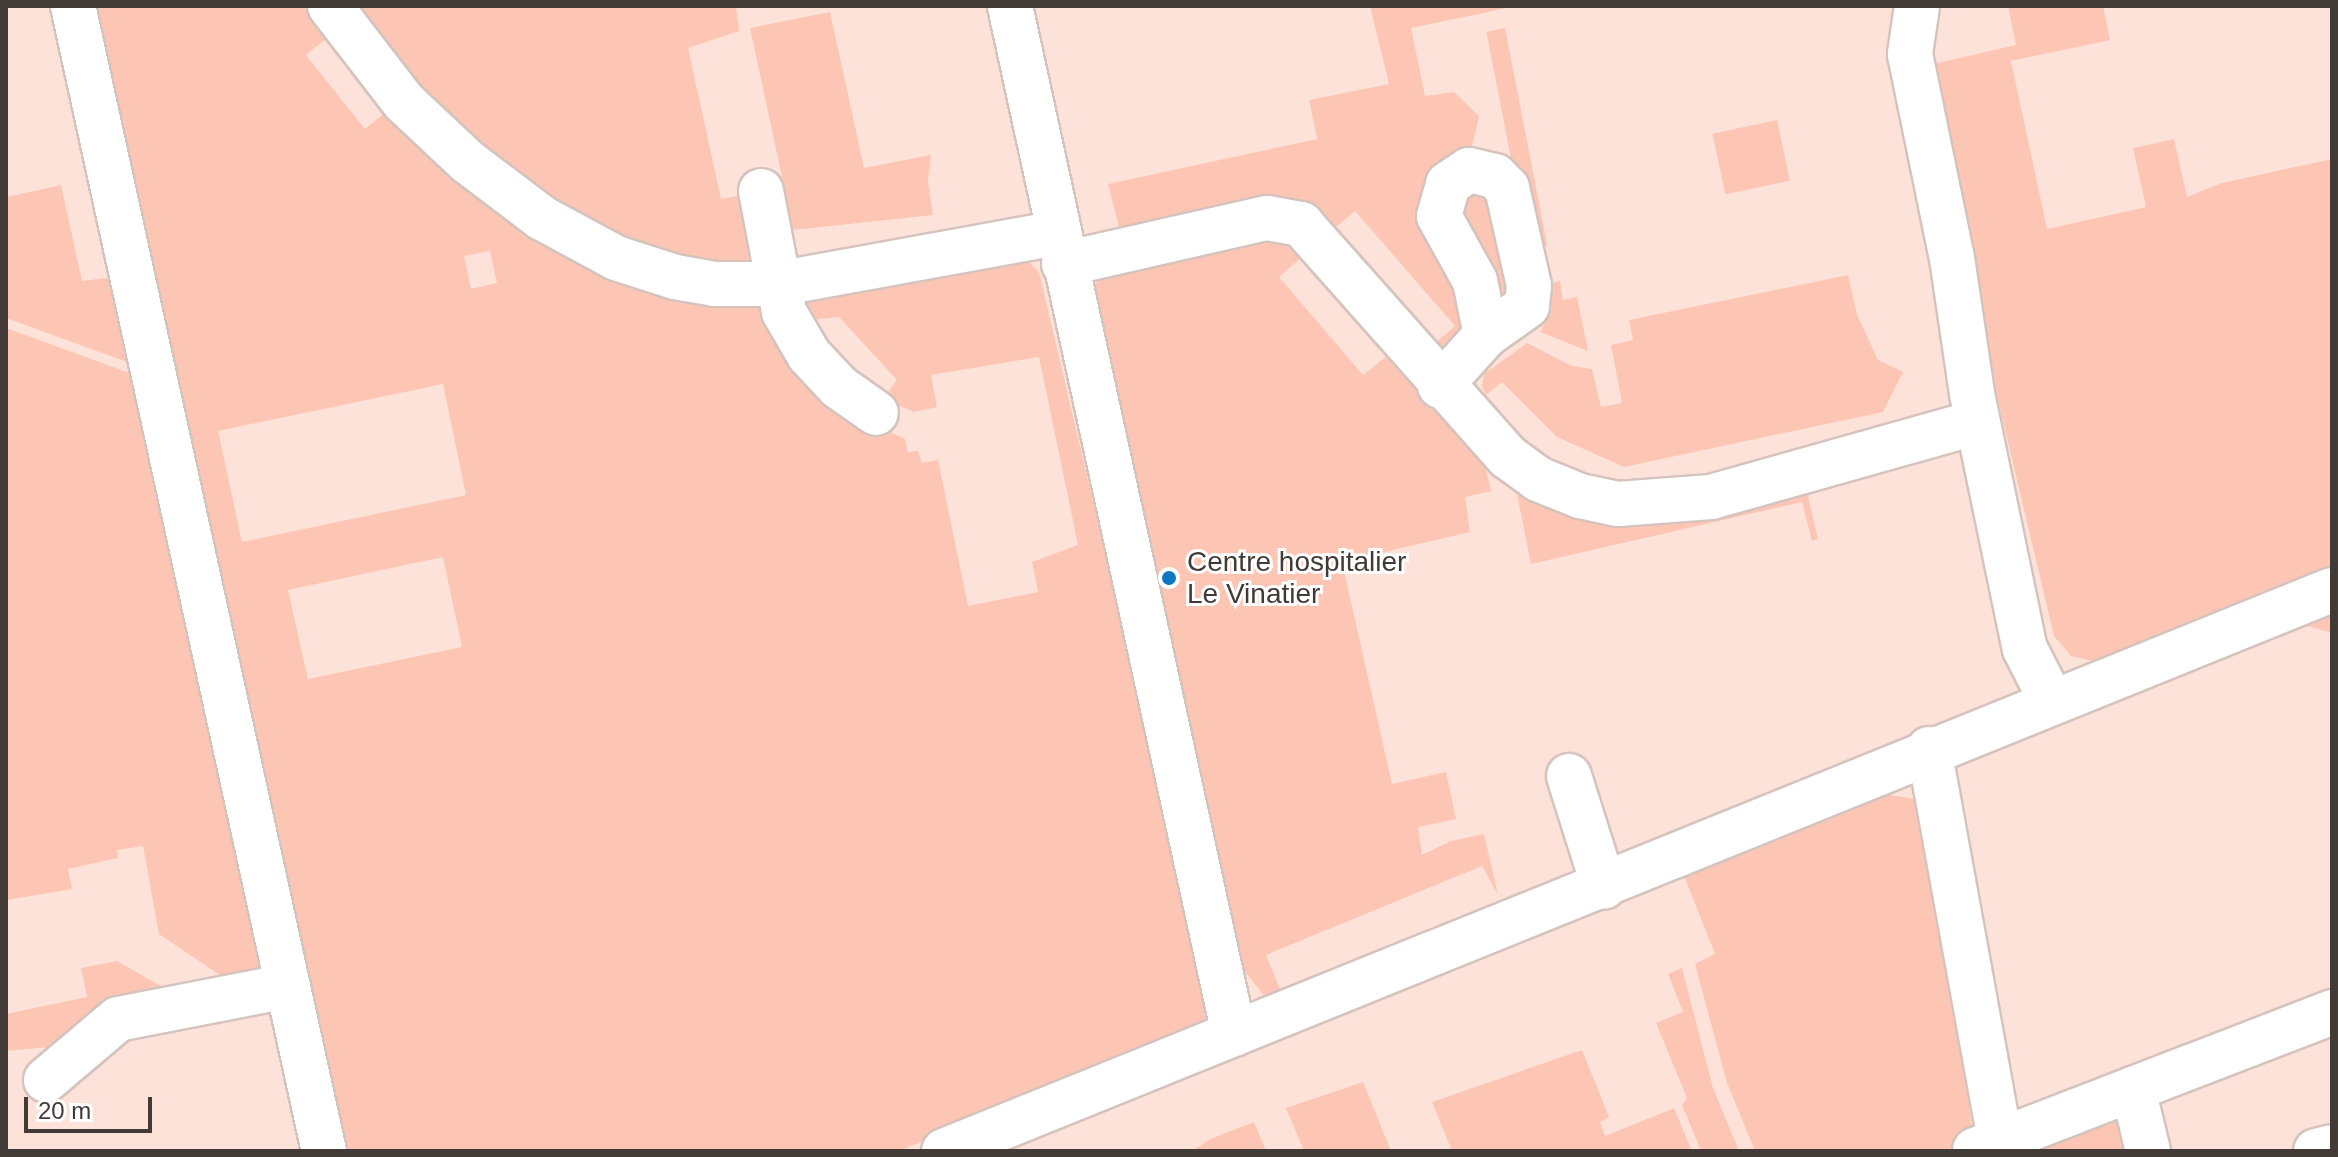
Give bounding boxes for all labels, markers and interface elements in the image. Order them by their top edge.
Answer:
place label: Centre hospitalier Le Vinatier [1187,545,1406,611]
marker: Centre hospitalier Le Vinatier [1158,567,1180,589]
scale bar [28,1081,156,1131]
text: 20 m [38,1097,91,1124]

